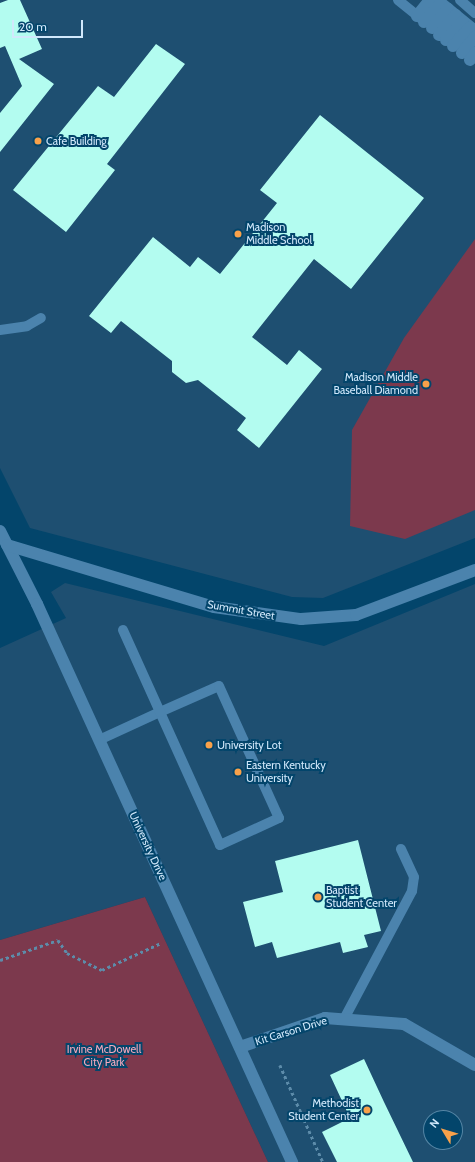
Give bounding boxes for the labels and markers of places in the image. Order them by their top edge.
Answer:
place label: Cafe Building [46,134,107,148]
marker: Cafe Building [33,136,43,146]
place label: Madison Middle School [246,221,312,247]
marker: Madison Middle School [233,229,243,239]
place label: Madison Middle Baseball Diamond [333,371,418,397]
marker: Madison Middle Baseball Diamond [421,379,431,389]
place label: University Lot [217,738,281,752]
marker: University Lot [204,740,214,750]
place label: Eastern Kentucky University [246,759,326,785]
marker: Eastern Kentucky University [233,767,243,777]
place label: Baptist Student Center [326,884,397,910]
marker: Baptist Student Center [313,892,323,902]
place label: Methodist Student Center [288,1097,359,1123]
marker: Methodist Student Center [362,1105,372,1115]

